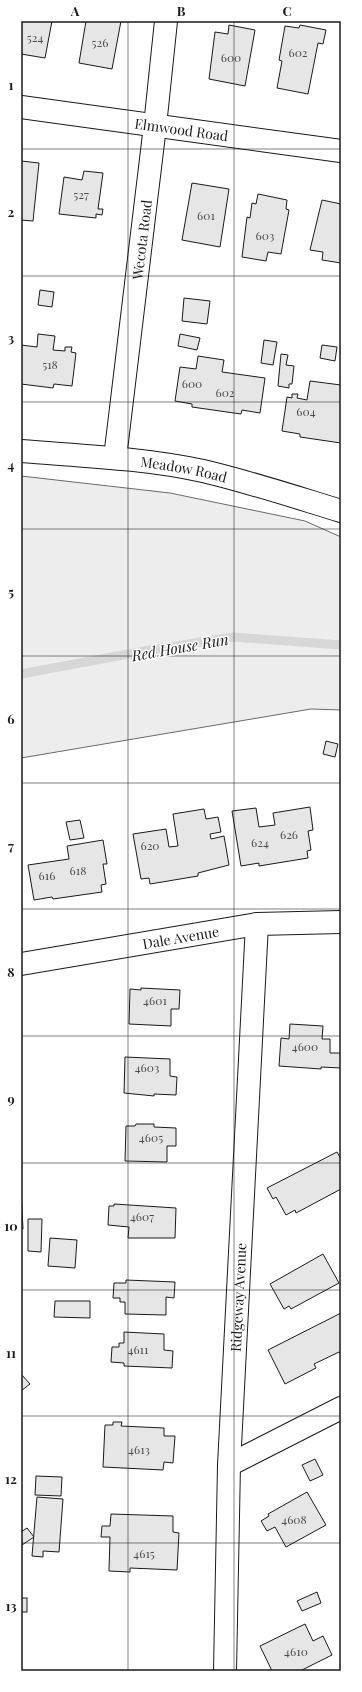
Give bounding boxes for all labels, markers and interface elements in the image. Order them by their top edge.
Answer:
text: A [70,2,80,19]
text: B [177,2,186,19]
text: C [282,2,292,19]
house number: 524 [27,29,43,45]
house number: 526 [92,34,108,50]
house number: 602 [288,44,308,60]
house number: 600 [221,49,241,65]
text: 1 [9,76,14,93]
street label: Elmwood Road [133,113,230,145]
house number: 527 [73,186,89,202]
street label: Wecota Road [127,198,156,282]
text: 2 [8,203,15,220]
house number: 601 [197,207,215,223]
house number: 603 [256,227,274,243]
text: 3 [8,329,14,346]
house number: 518 [42,356,58,372]
house number: 600 [182,375,202,391]
house number: 602 [215,384,235,400]
house number: 604 [296,403,316,419]
street label: Meadow Road [140,451,229,486]
text: 4 [8,456,15,473]
text: 5 [8,583,14,600]
water label: Red House Run [129,629,230,666]
text: 6 [7,710,15,727]
house number: 626 [280,826,298,842]
house number: 624 [251,834,269,850]
text: 7 [8,837,14,854]
house number: 620 [140,837,160,853]
house number: 618 [70,862,86,878]
house number: 616 [39,867,55,883]
street label: Dale Avenue [141,921,220,953]
text: 8 [7,963,15,980]
house number: 4601 [143,992,167,1008]
house number: 4600 [292,1038,318,1054]
house number: 4603 [135,1059,159,1075]
text: 9 [7,1090,15,1107]
house number: 4605 [139,1129,163,1145]
house number: 4607 [130,1208,154,1224]
text: 10 [4,1217,18,1234]
street label: Ridgeway Avenue [225,1242,250,1352]
house number: 4611 [127,1341,149,1357]
text: 11 [6,1344,16,1361]
house number: 4613 [128,1441,150,1457]
text: 12 [5,1470,17,1487]
house number: 4608 [281,1511,307,1527]
house number: 4615 [133,1545,155,1561]
text: 13 [5,1597,17,1614]
house number: 4610 [284,1643,308,1659]

